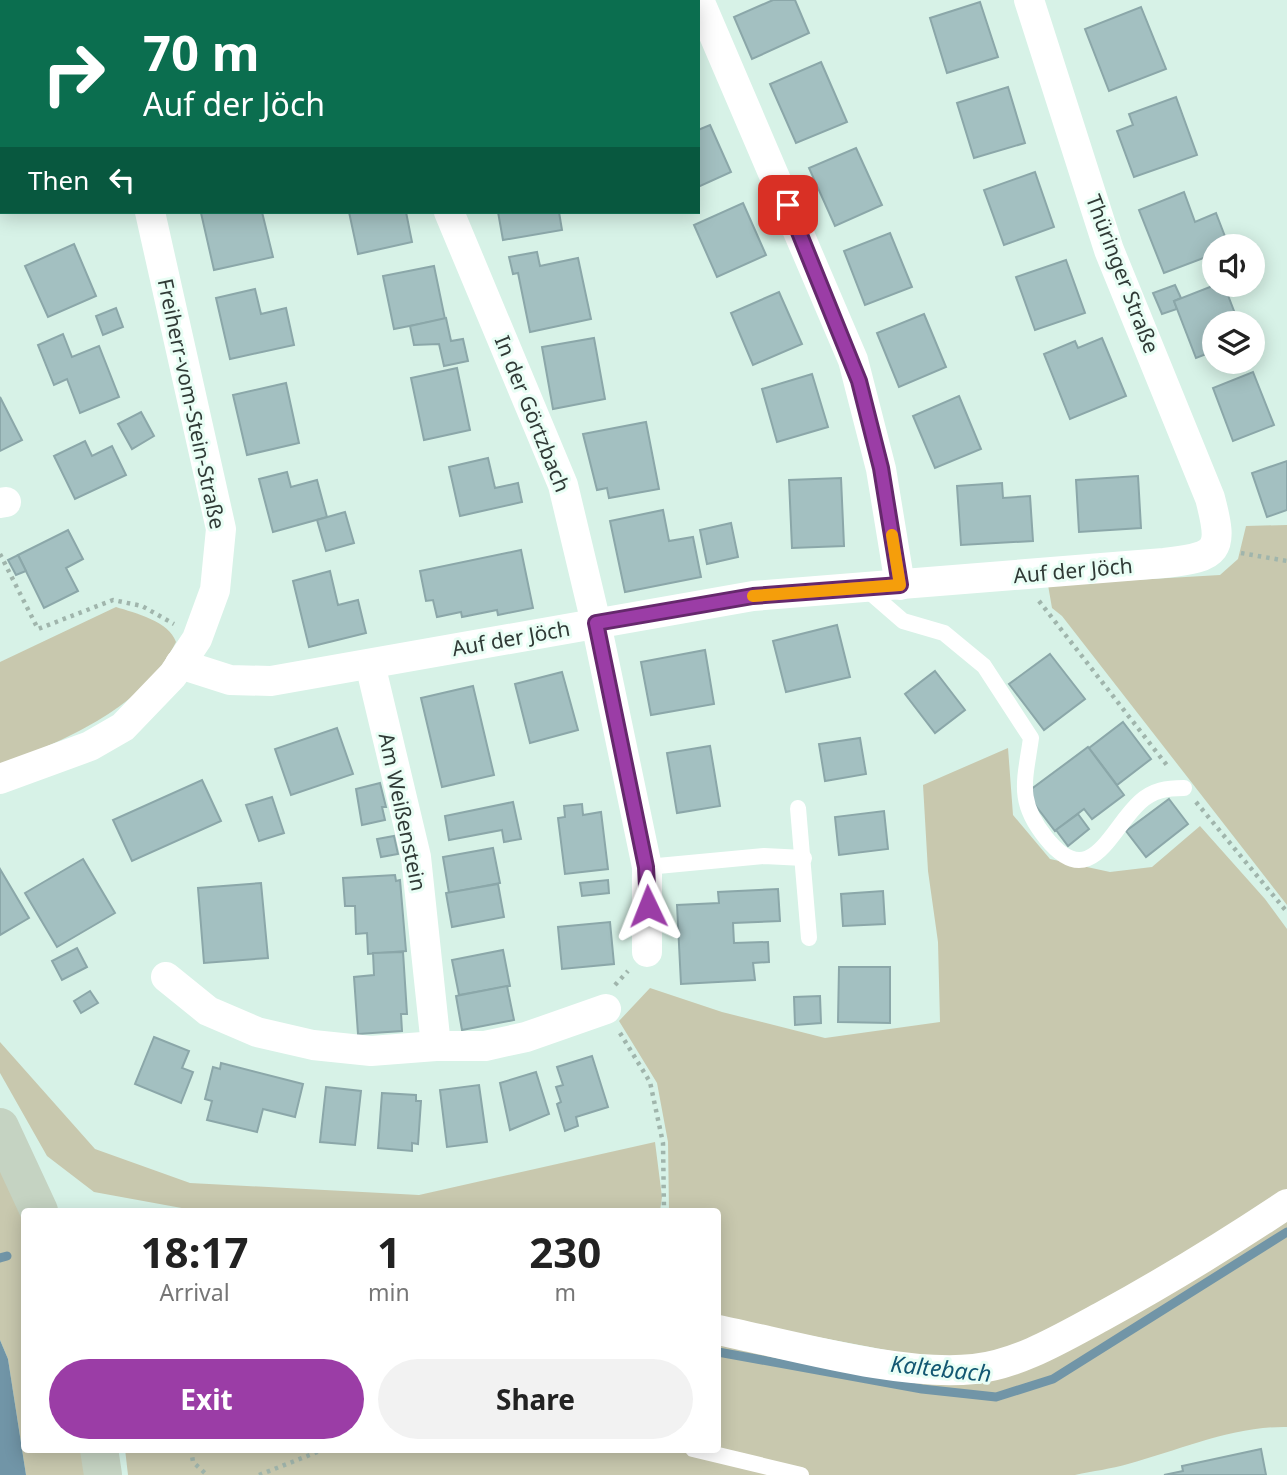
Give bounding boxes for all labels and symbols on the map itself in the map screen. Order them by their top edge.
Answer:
pin [758,175,818,235]
street label: Thüringer Straße [1080,190,1166,357]
street label: Freiherr-vom-Stein-Straße [152,276,232,532]
street label: In der Görtzbach [489,331,577,496]
street label: Auf der Jöch [1012,551,1134,589]
street label: Auf der Jöch [450,614,572,662]
street label: Am Weißenstein [373,730,433,893]
position arrow [611,869,685,943]
water label: Kaltebach [889,1347,993,1389]

